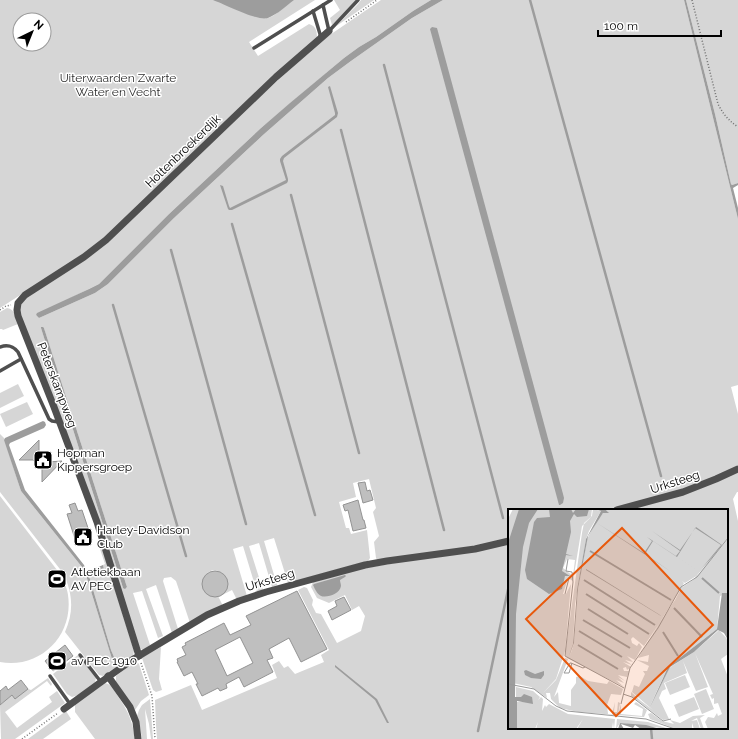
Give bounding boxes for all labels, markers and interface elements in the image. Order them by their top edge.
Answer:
north arrow [12,12,52,52]
scale bar [598,12,721,38]
text: N [31,17,46,33]
text: 100 m [604,19,638,33]
park label: Uiterwaarden Zwarte Water en Vecht [60,71,176,99]
street label: Holtenbroekerdijk [143,111,224,190]
street label: Peterskampweg [34,340,80,430]
place label: Hopman Kippersgroep [57,446,132,474]
public building icon: Hopman Kippersgroep [32,449,54,471]
street label: Urksteeg [649,467,701,497]
inset map [508,509,728,729]
place label: Harley-Davidson Club [97,523,189,551]
public building icon: Harley-Davidson Club [72,526,94,548]
place label: Atletiekbaan AV PEC [71,565,141,593]
street label: Urksteeg [244,566,296,594]
sports icon: Atletiekbaan AV PEC [46,568,68,590]
sports icon: av PEC 1910 [46,650,68,672]
place label: av PEC 1910 [71,654,137,668]

